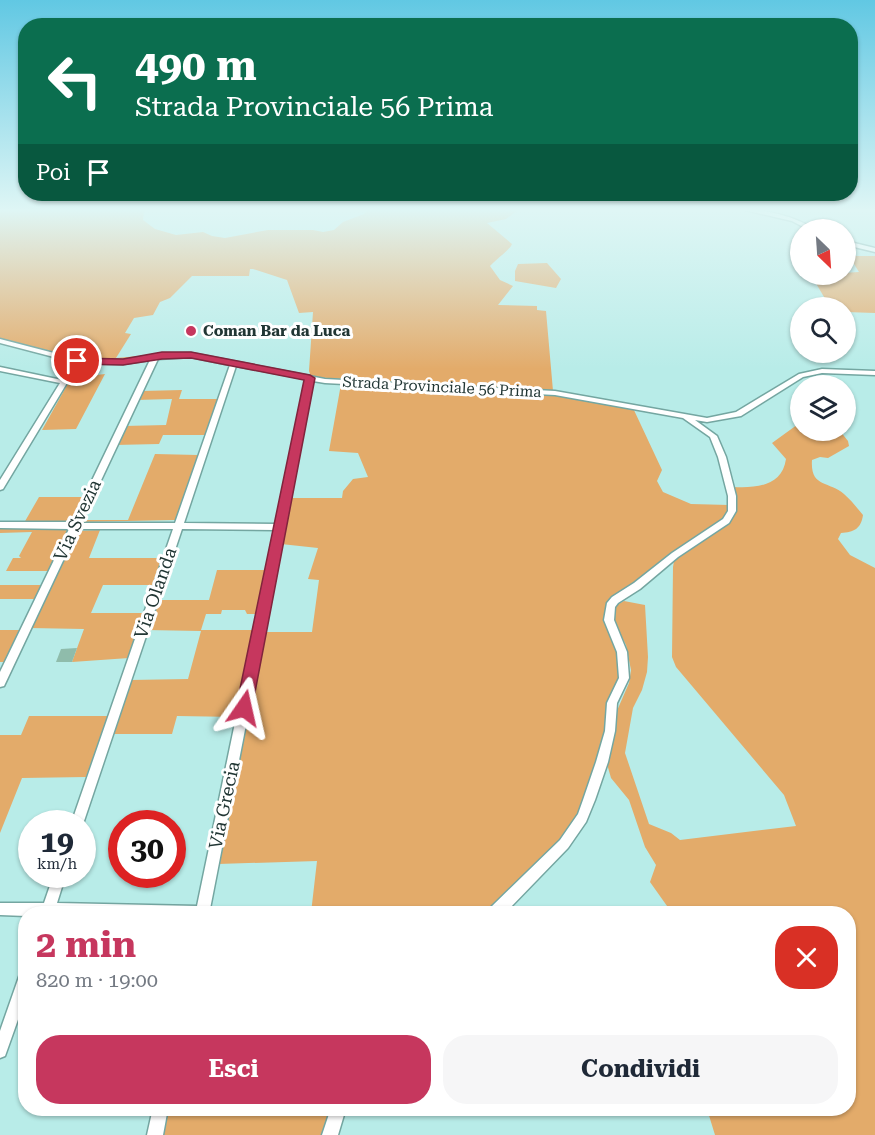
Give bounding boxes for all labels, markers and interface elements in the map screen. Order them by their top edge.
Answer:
text: 490 m [135,41,257,90]
icon: left [36,42,114,120]
text: Strada Provinciale 56 Prima [135,91,494,123]
icon: arrive [82,156,115,189]
text: Poi [36,160,70,185]
north arrow [790,219,856,285]
map controls [790,219,856,441]
button: search [790,297,856,363]
place label: Coman Bar da Luca [203,322,350,340]
marker: Coman Bar da Luca [184,324,198,338]
pin [51,335,102,386]
icon: arrive [60,344,93,377]
street label: Strada Provinciale 56 Prima [342,373,542,401]
button: layers [790,375,856,441]
street label: Via Svezia [49,476,105,564]
street label: Via Olanda [130,544,180,641]
position arrow [212,676,276,740]
street label: Via Grecia [204,759,244,851]
speed limit sign: 30 [108,810,186,888]
text: 19 [40,824,74,859]
text: km/h [37,855,77,873]
text: 2 min [36,924,136,966]
button: close [775,926,838,989]
text: 820 m · 19:00 [36,968,158,992]
button: Esci [36,1035,431,1104]
button: Condividi [443,1035,838,1104]

